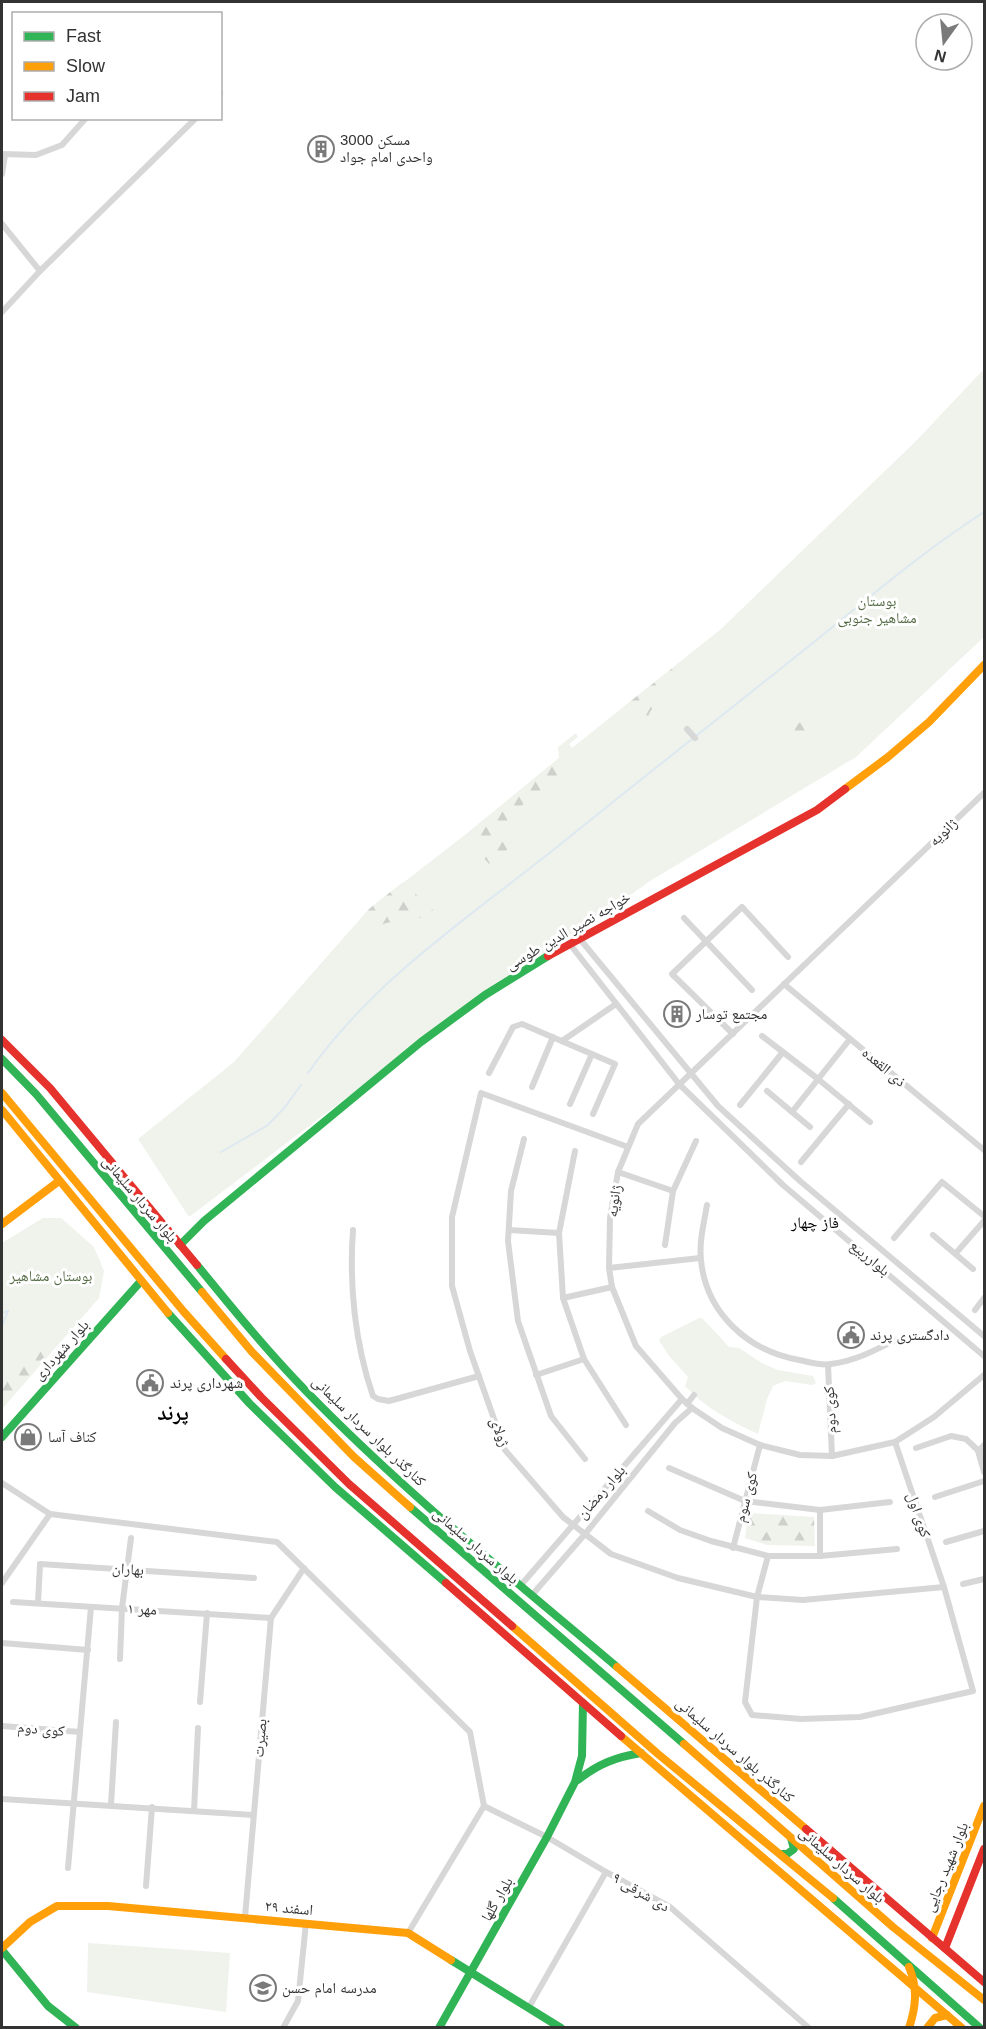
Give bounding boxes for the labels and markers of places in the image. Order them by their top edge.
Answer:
place label: مسکن 3000 واحدی امام جواد [340,131,433,167]
building icon: مسکن 3000 واحدی امام جواد [306,134,336,164]
building icon: مجتمع توسار [662,999,692,1029]
place label: مجتمع توسار [695,1005,768,1024]
public building icon: دادگستری پرند [836,1320,866,1350]
place label: دادگستری پرند [870,1326,950,1345]
public building icon: شهرداری پرند [135,1368,165,1398]
place label: شهرداری پرند [170,1374,243,1393]
shop icon: کناف آسا [13,1422,43,1452]
place label: کناف آسا [48,1428,97,1445]
school or university icon: مدرسه امام حسن [248,1973,278,2003]
place label: مدرسه امام حسن [282,1979,377,1998]

